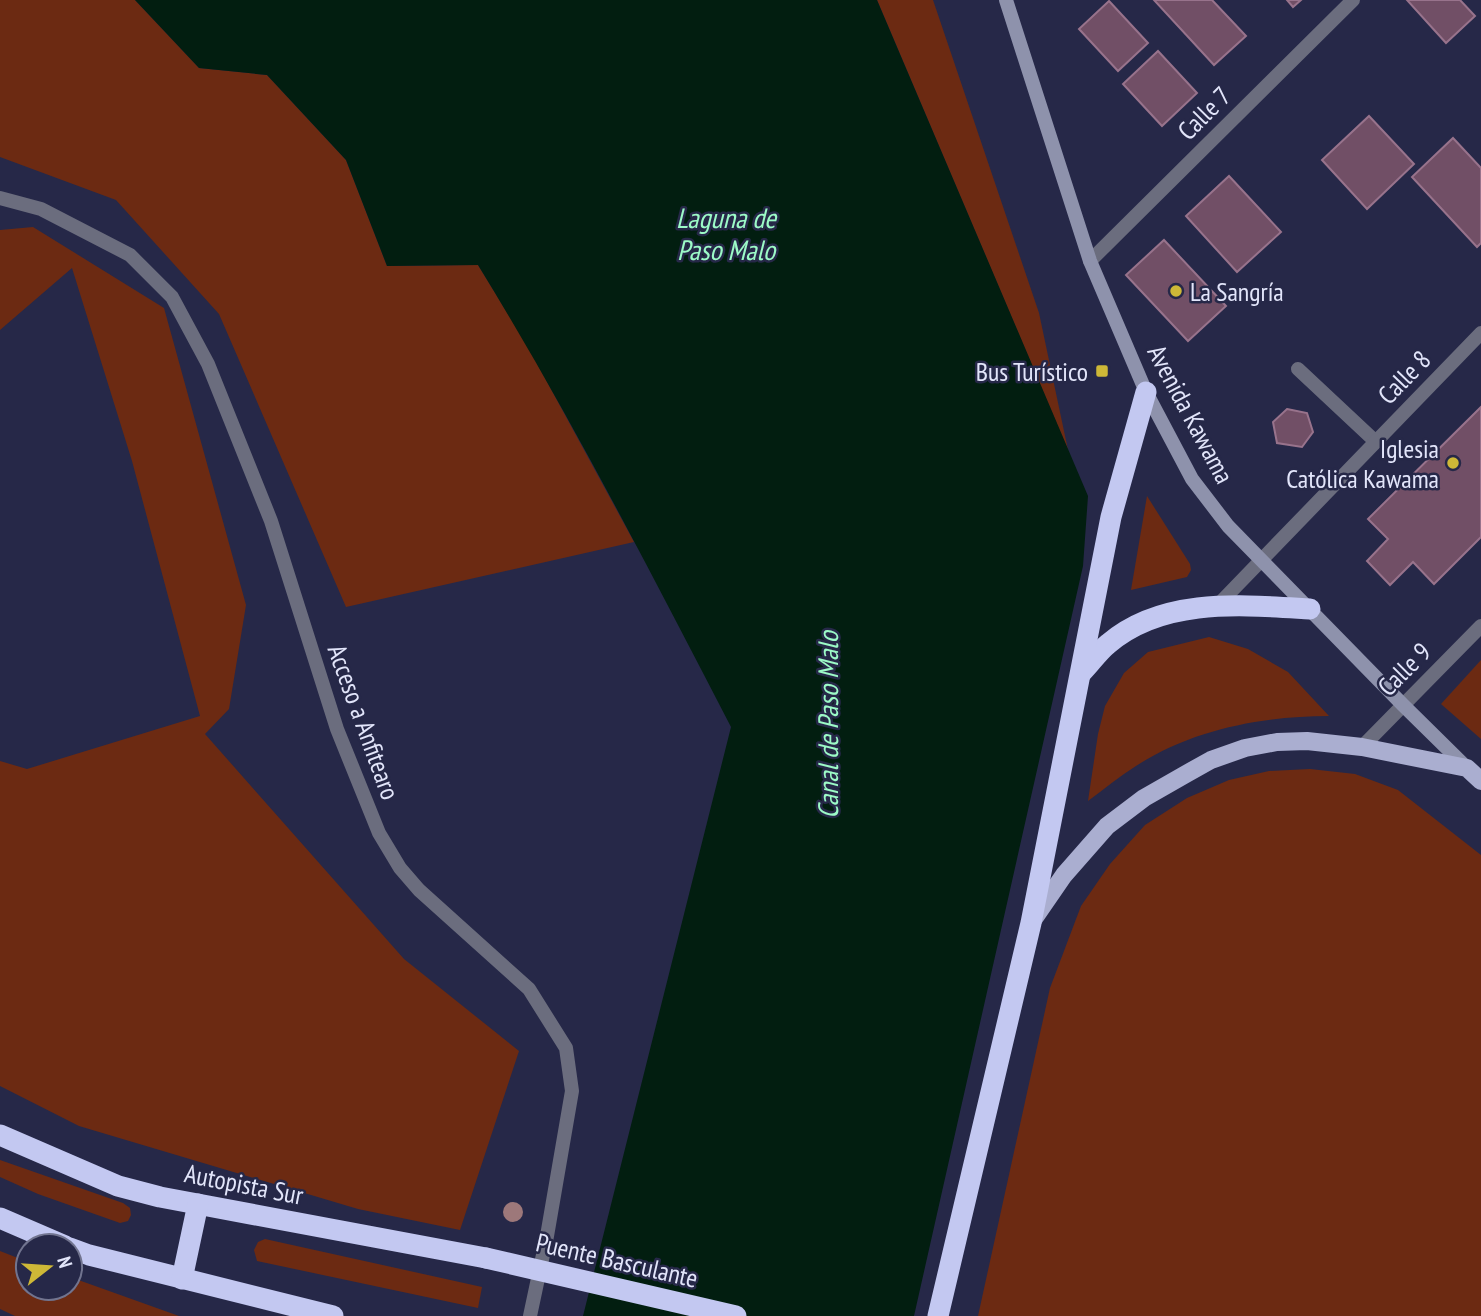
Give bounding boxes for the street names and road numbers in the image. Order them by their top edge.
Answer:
street label: Calle 7 [1170,79,1238,147]
street label: Avenida Kawama [1141,339,1241,489]
street label: Calle 8 [1371,343,1437,411]
street label: Calle 9 [1370,635,1438,703]
street label: Acceso a Anfitearo [321,640,407,804]
street label: Autopista Sur [182,1156,306,1212]
street label: Puente Basculante [533,1225,701,1295]

